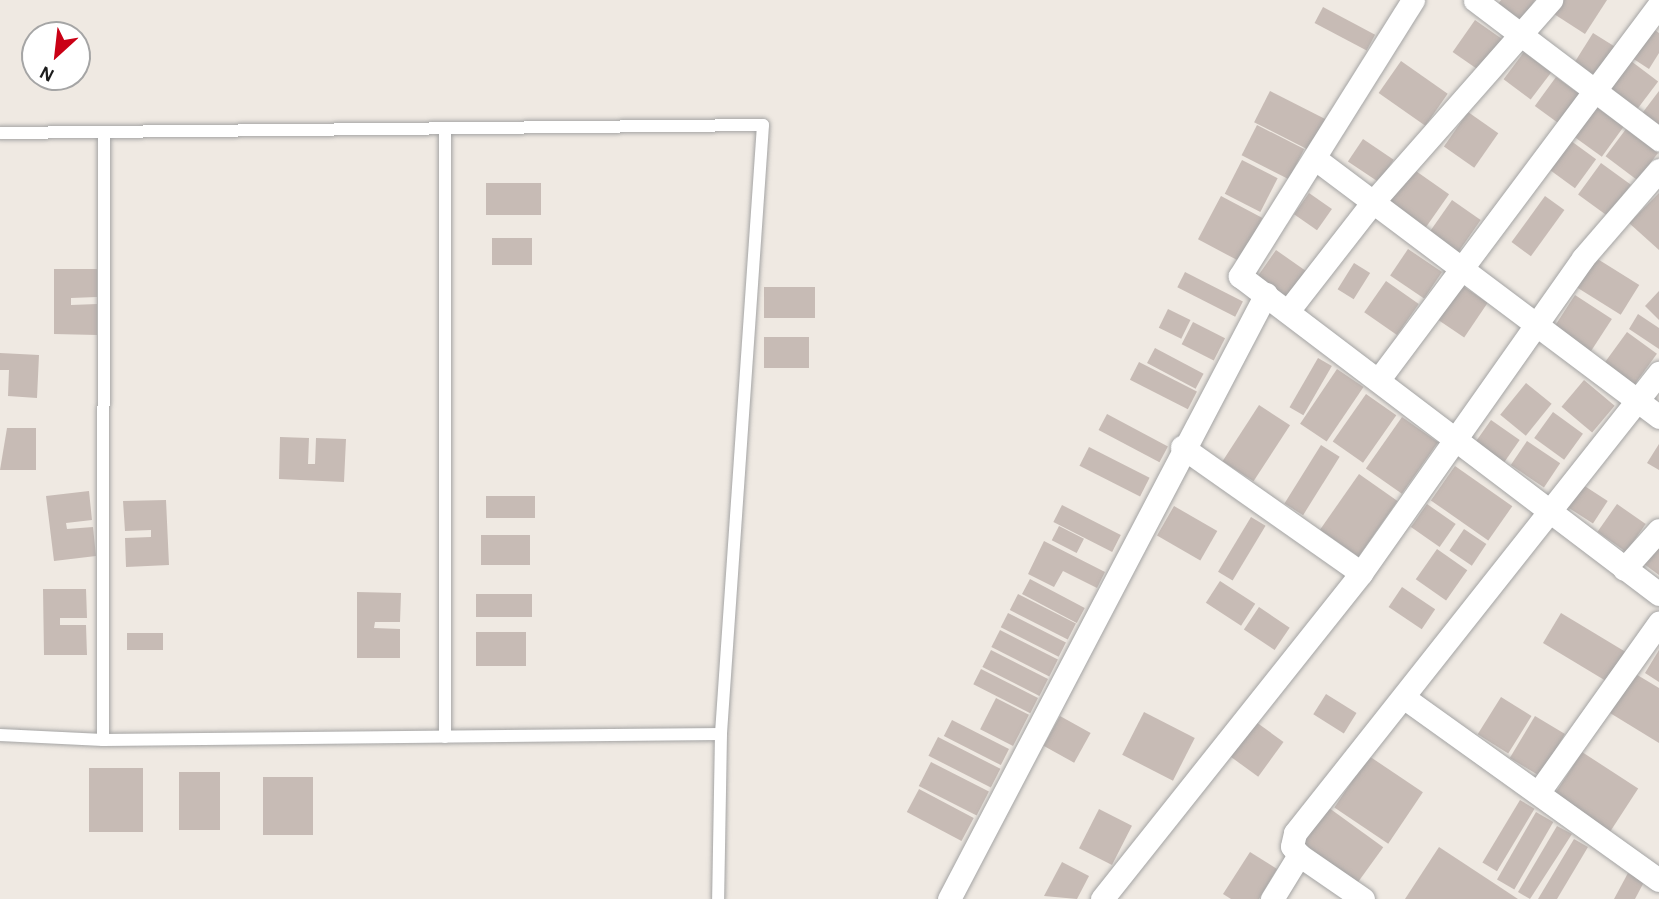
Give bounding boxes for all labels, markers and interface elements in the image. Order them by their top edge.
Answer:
north arrow [21,21,91,91]
text: N [37,62,57,85]

